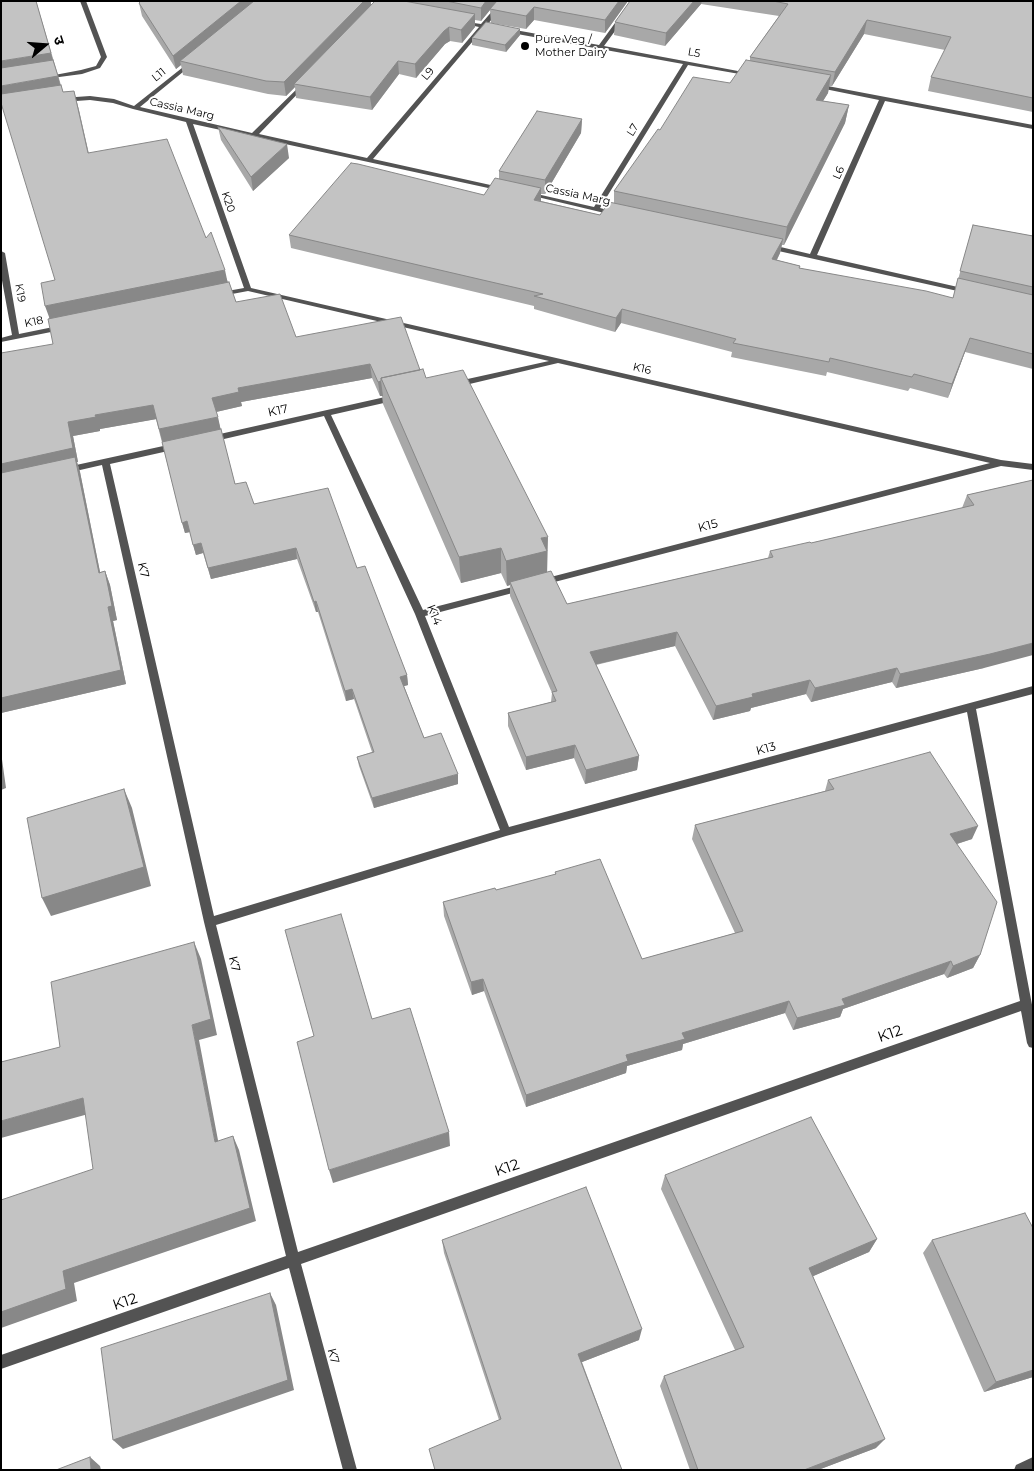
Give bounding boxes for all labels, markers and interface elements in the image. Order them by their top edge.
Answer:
north arrow [20,20,70,70]
place label: Pure Veg / Mother Dairy [535,33,607,59]
text: उ [49,34,69,47]
marker: Pure Veg / Mother Dairy [519,40,531,52]
street label: L5 [687,45,701,61]
street label: L11 [149,65,169,85]
street label: L9 [419,65,437,83]
street label: Cassia Marg [148,95,216,123]
street label: L7 [624,121,642,139]
street label: L6 [830,164,848,182]
street label: Cassia Marg [544,182,612,208]
street label: K20 [218,190,238,214]
street label: K19 [12,283,28,303]
street label: K18 [23,314,45,330]
street label: K16 [631,360,653,378]
street label: K17 [267,402,289,420]
street label: K15 [697,516,719,536]
street label: K7 [134,561,152,579]
street label: K14 [423,603,445,627]
street label: K13 [755,739,777,759]
street label: K7 [225,955,243,973]
street label: K12 [875,1021,905,1047]
street label: K12 [492,1155,522,1181]
street label: K12 [110,1289,140,1315]
street label: K7 [324,1347,342,1365]

